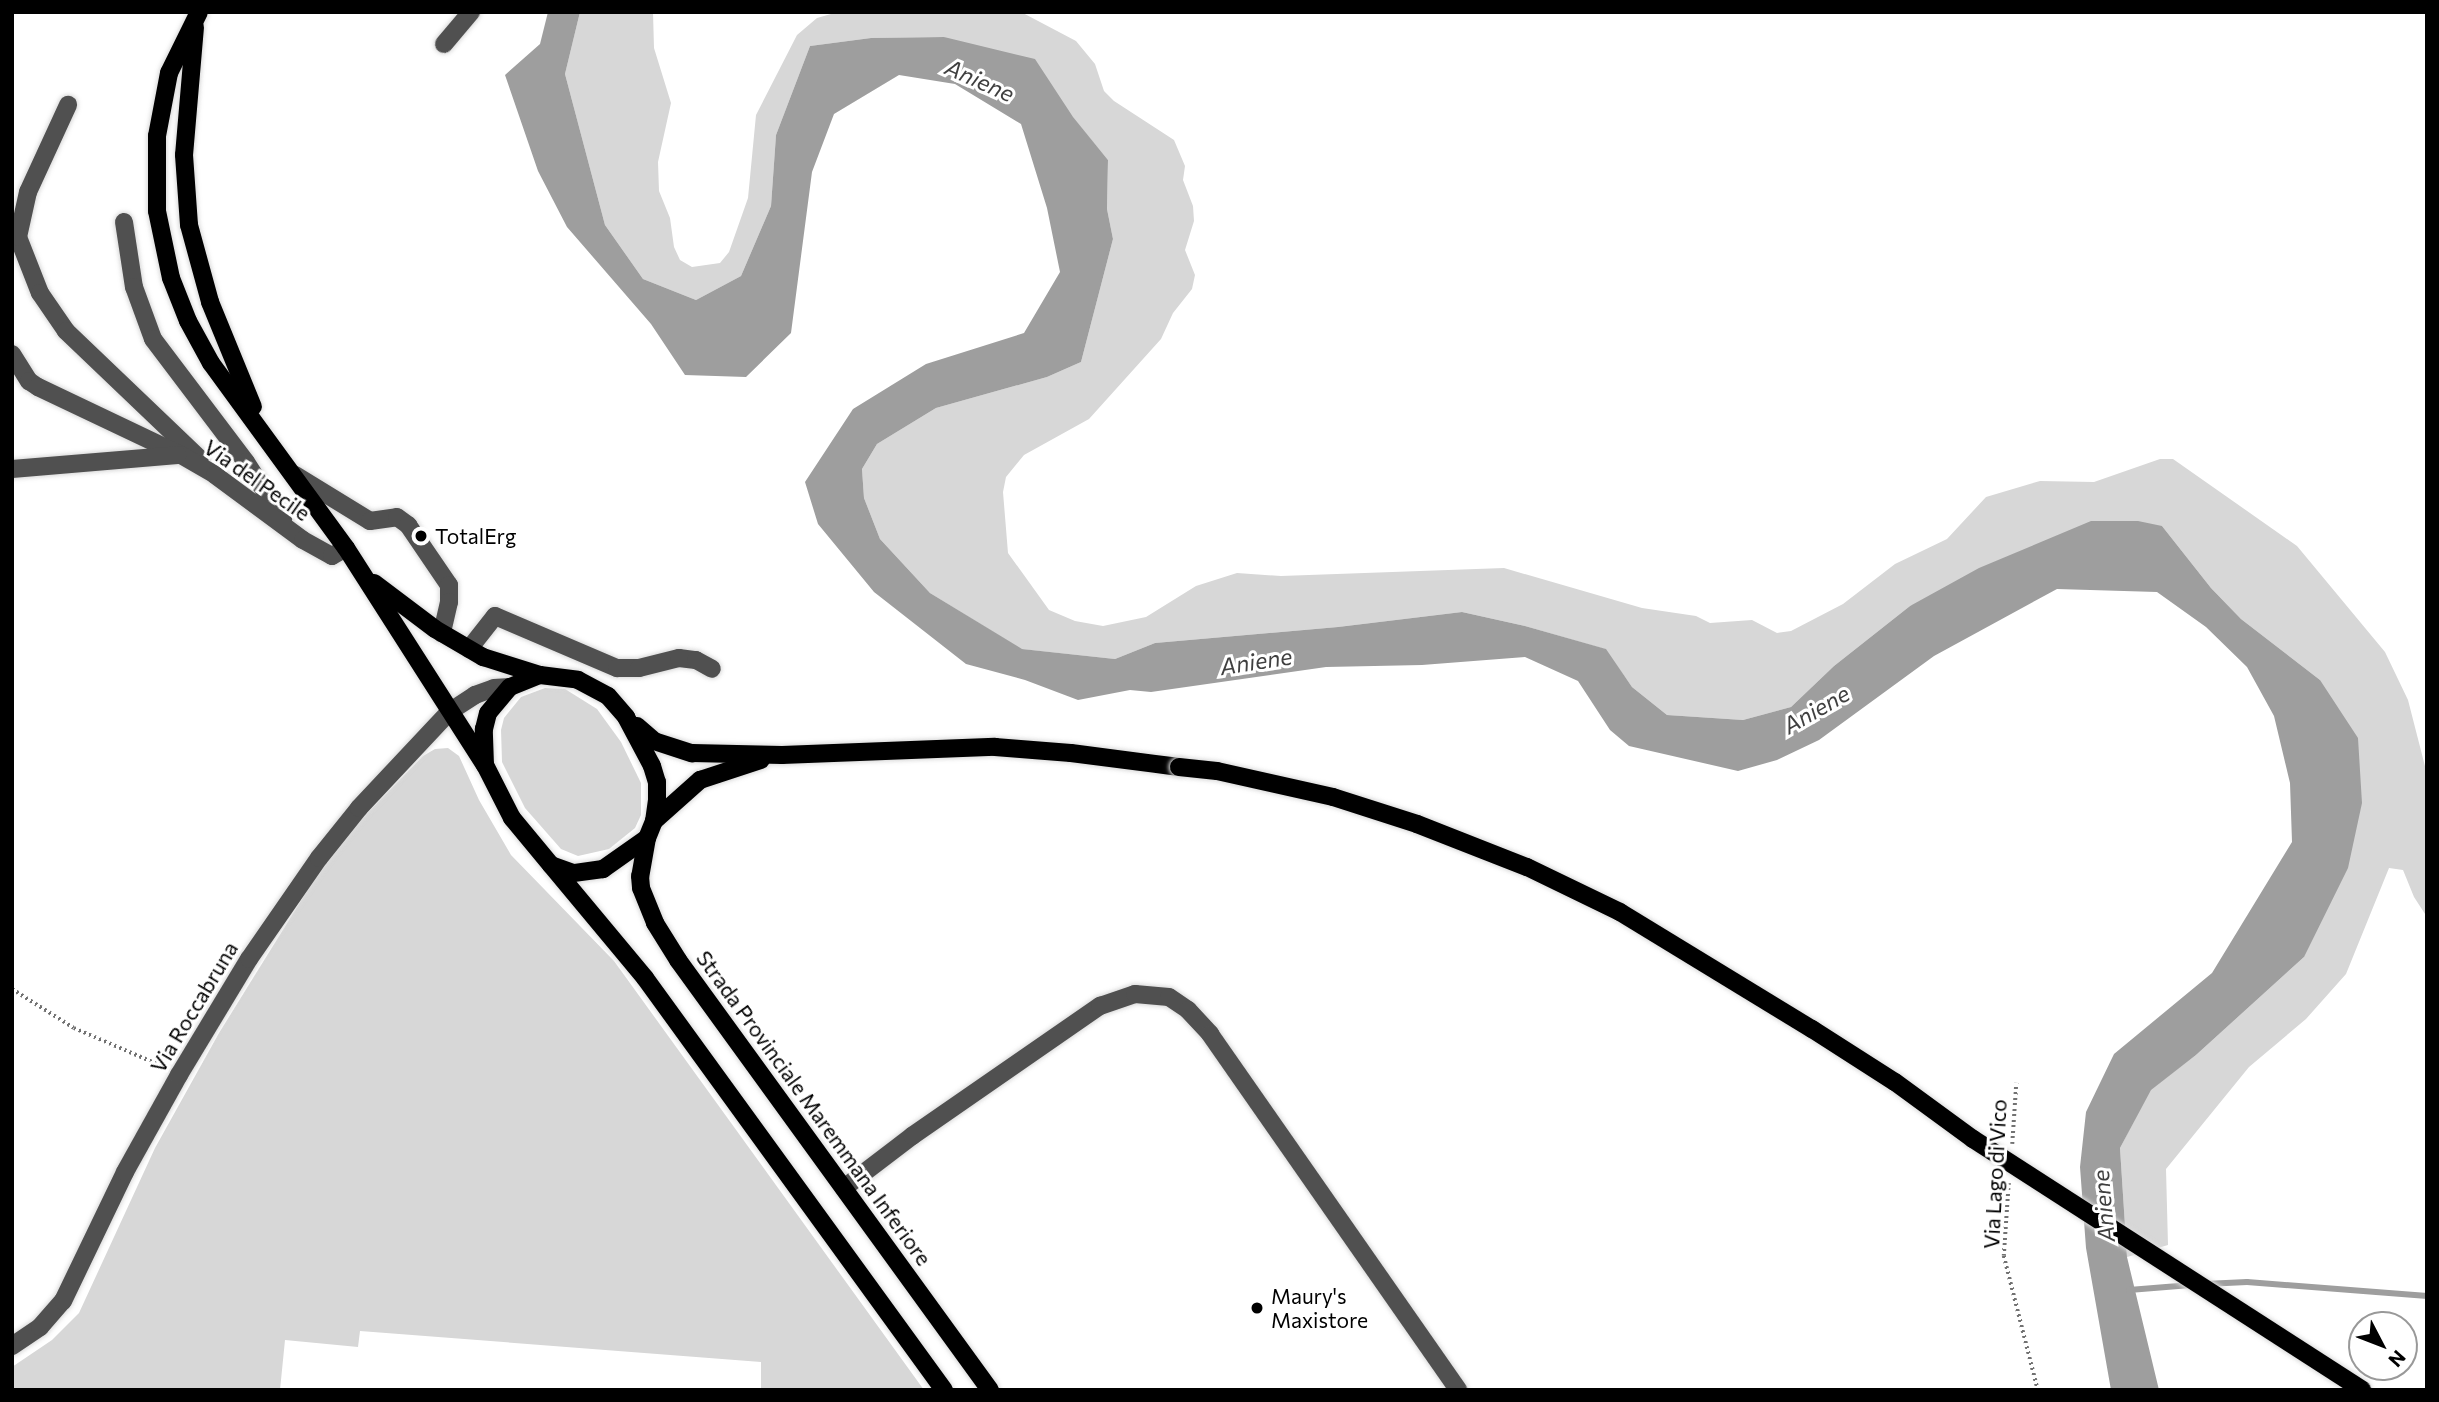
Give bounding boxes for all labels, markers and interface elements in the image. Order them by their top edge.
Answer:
water label: Aniene [941,53,1019,107]
street label: Via del Pecile [199,434,315,526]
place label: TotalErg [435,523,516,549]
marker: TotalErg [413,528,429,544]
water label: Aniene [1218,642,1294,680]
water label: Aniene [1778,679,1854,739]
street label: Via Roccabruna [145,937,243,1077]
street label: Strada Provinciale Maremmana Inferiore [691,946,937,1270]
street label: Via Lago di Vico [1978,1099,2012,1249]
water label: Aniene [2086,1169,2120,1243]
place label: Maury's Maxistore [1271,1283,1368,1333]
marker: Maury's Maxistore [1249,1300,1265,1316]
north arrow [2348,1311,2418,1381]
text: N [2384,1346,2411,1372]

